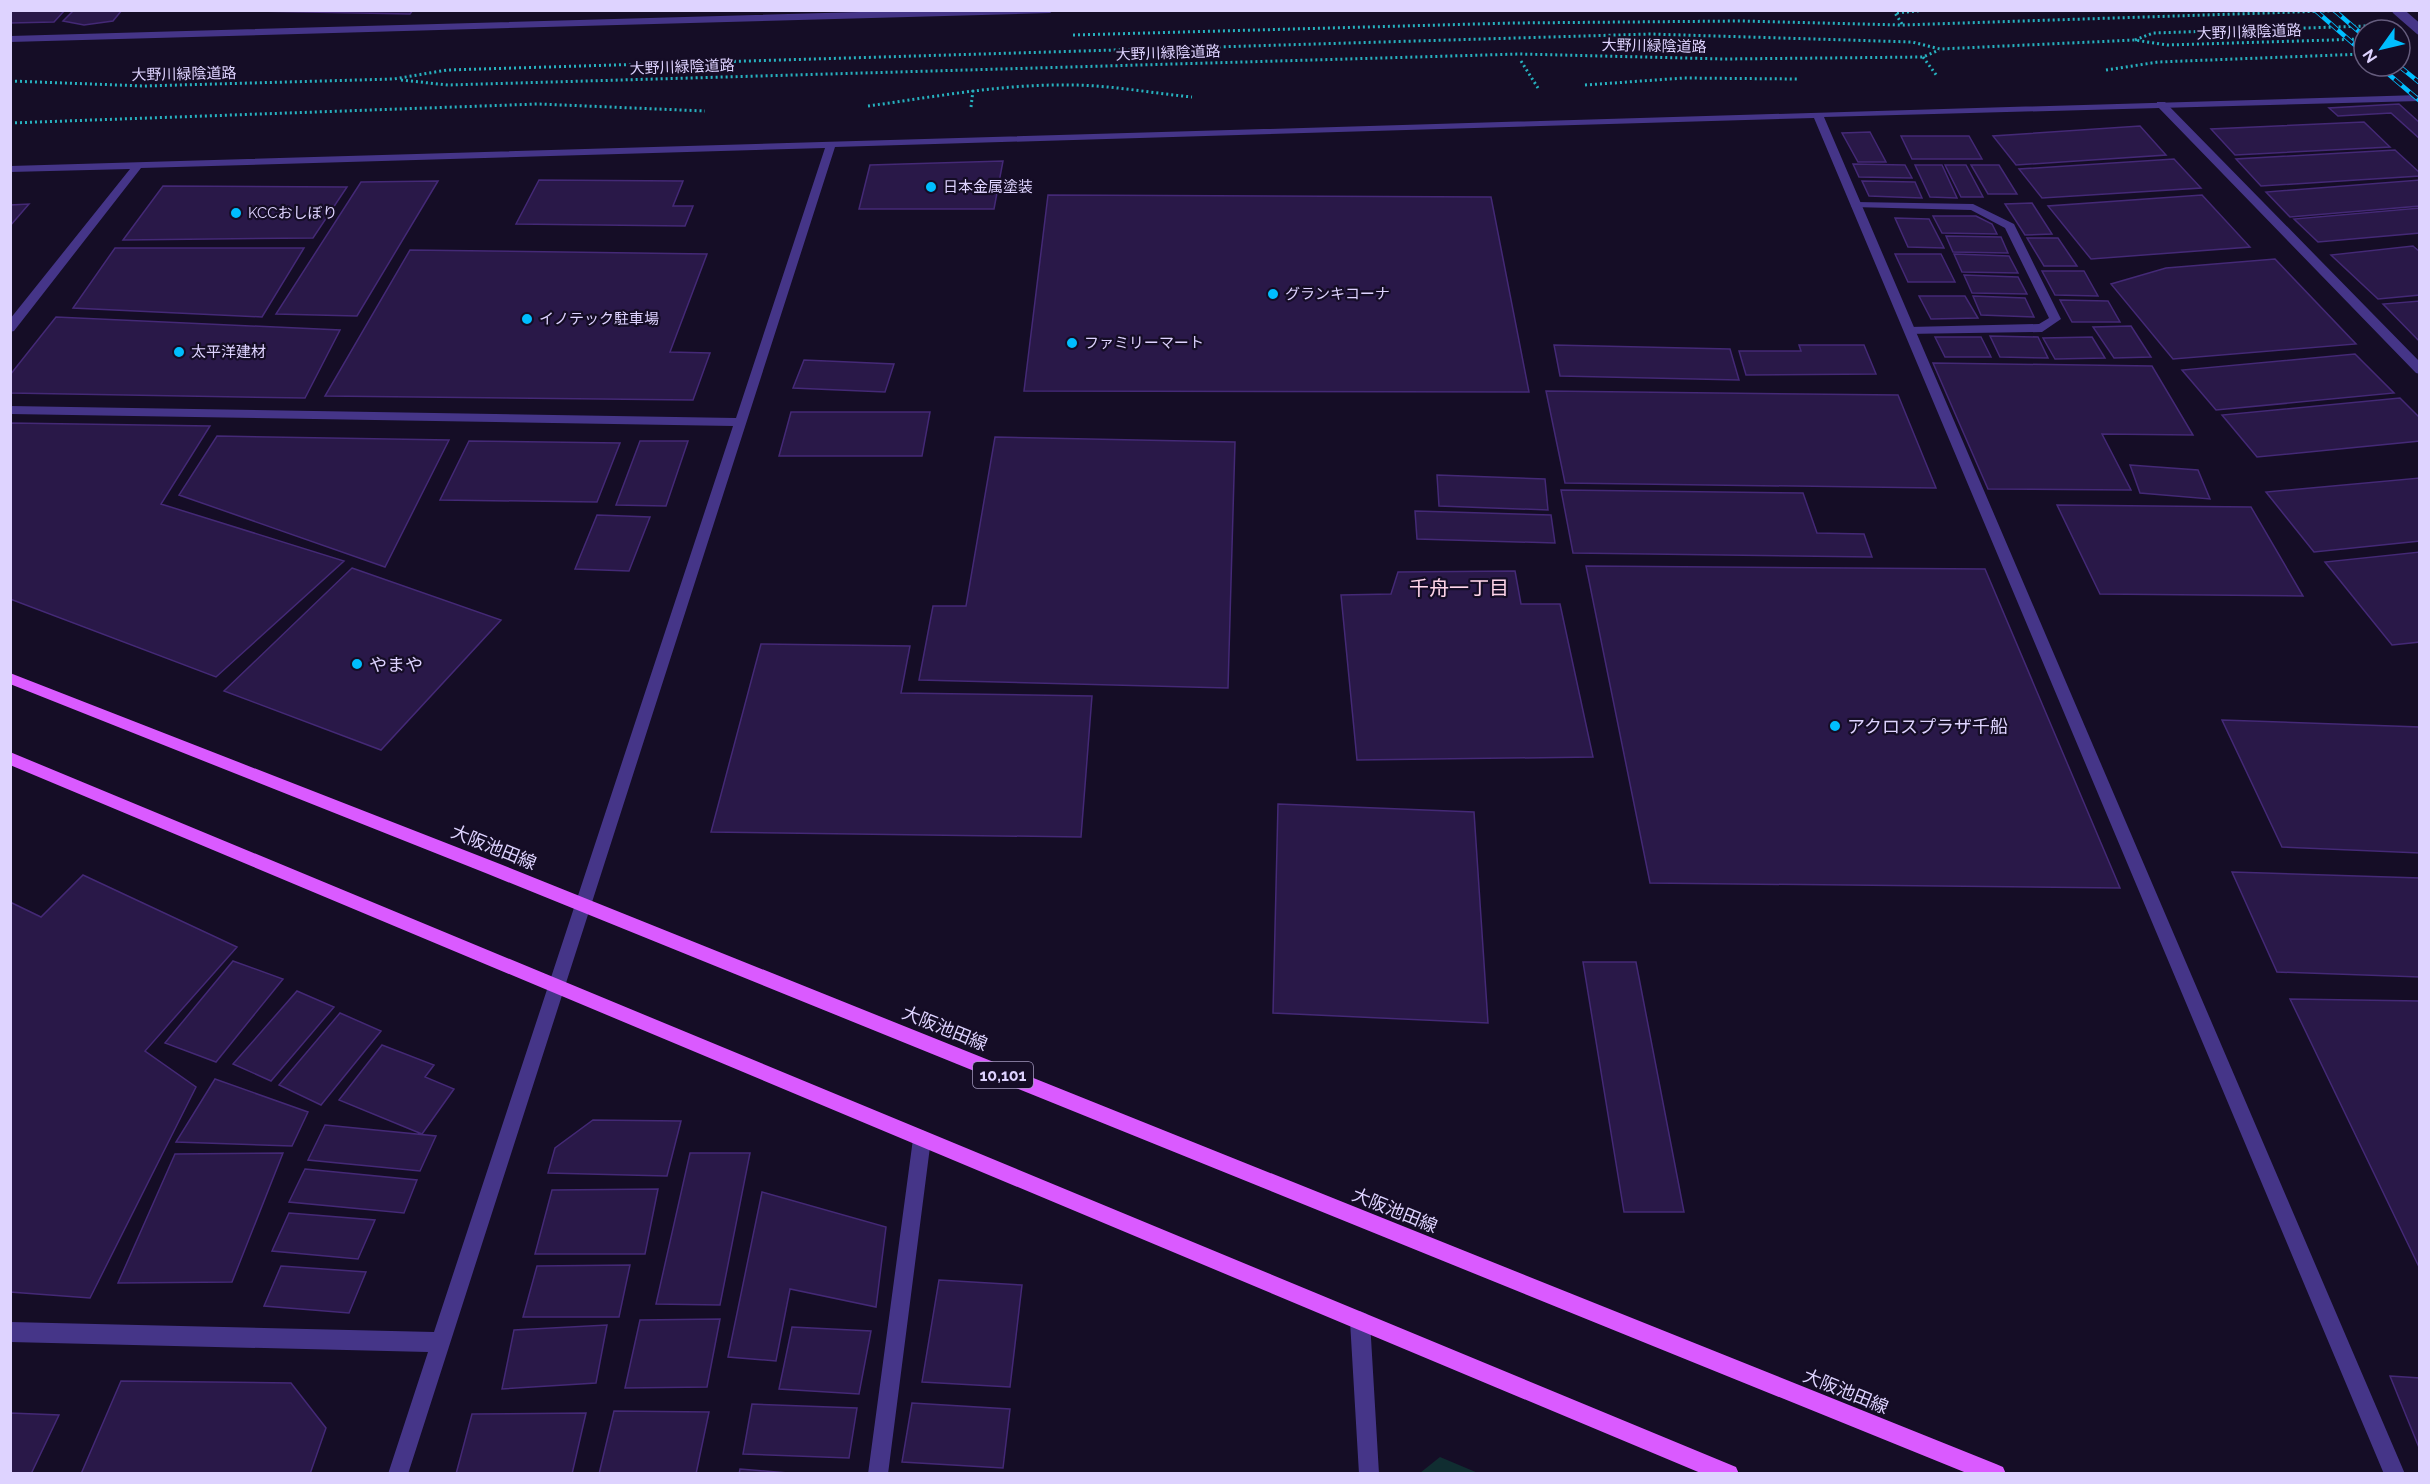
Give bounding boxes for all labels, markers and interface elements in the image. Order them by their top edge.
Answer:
north arrow [2352,18,2412,78]
street label: 大野川緑陰道路 [2196,21,2302,43]
street label: 大野川緑陰道路 [1601,36,1707,56]
street label: 大野川緑陰道路 [1115,42,1221,64]
text: N [2359,46,2381,66]
street label: 大野川緑陰道路 [629,56,735,78]
street label: 大野川緑陰道路 [131,64,237,84]
place label: 日本金属塗装 [943,178,1033,196]
marker: 日本金属塗装 [924,180,938,194]
place label: KCCおしぼり [248,204,338,222]
marker: KCCおしぼり [229,206,243,220]
place label: グランキコーナ [1285,285,1390,303]
marker: グランキコーナ [1266,287,1280,301]
place label: イノテック駐車場 [539,310,659,328]
marker: イノテック駐車場 [520,312,534,326]
place label: ファミリーマート [1084,334,1204,352]
marker: ファミリーマート [1065,336,1079,350]
place label: 太平洋建材 [191,343,266,361]
marker: 太平洋建材 [172,345,186,359]
district label: 千舟一丁目 [1409,576,1509,600]
place label: やまや [369,654,423,675]
marker: やまや [350,657,364,671]
place label: アクロスプラザ千船 [1847,716,2008,737]
marker: アクロスプラザ千船 [1828,719,1842,733]
street label: 大阪池田線 [448,820,540,874]
street label: 大阪池田線 [899,1001,991,1055]
road number: 10,101 [973,1062,1033,1088]
street label: 大阪池田線 [1349,1183,1441,1237]
street label: 大阪池田線 [1800,1364,1892,1418]

